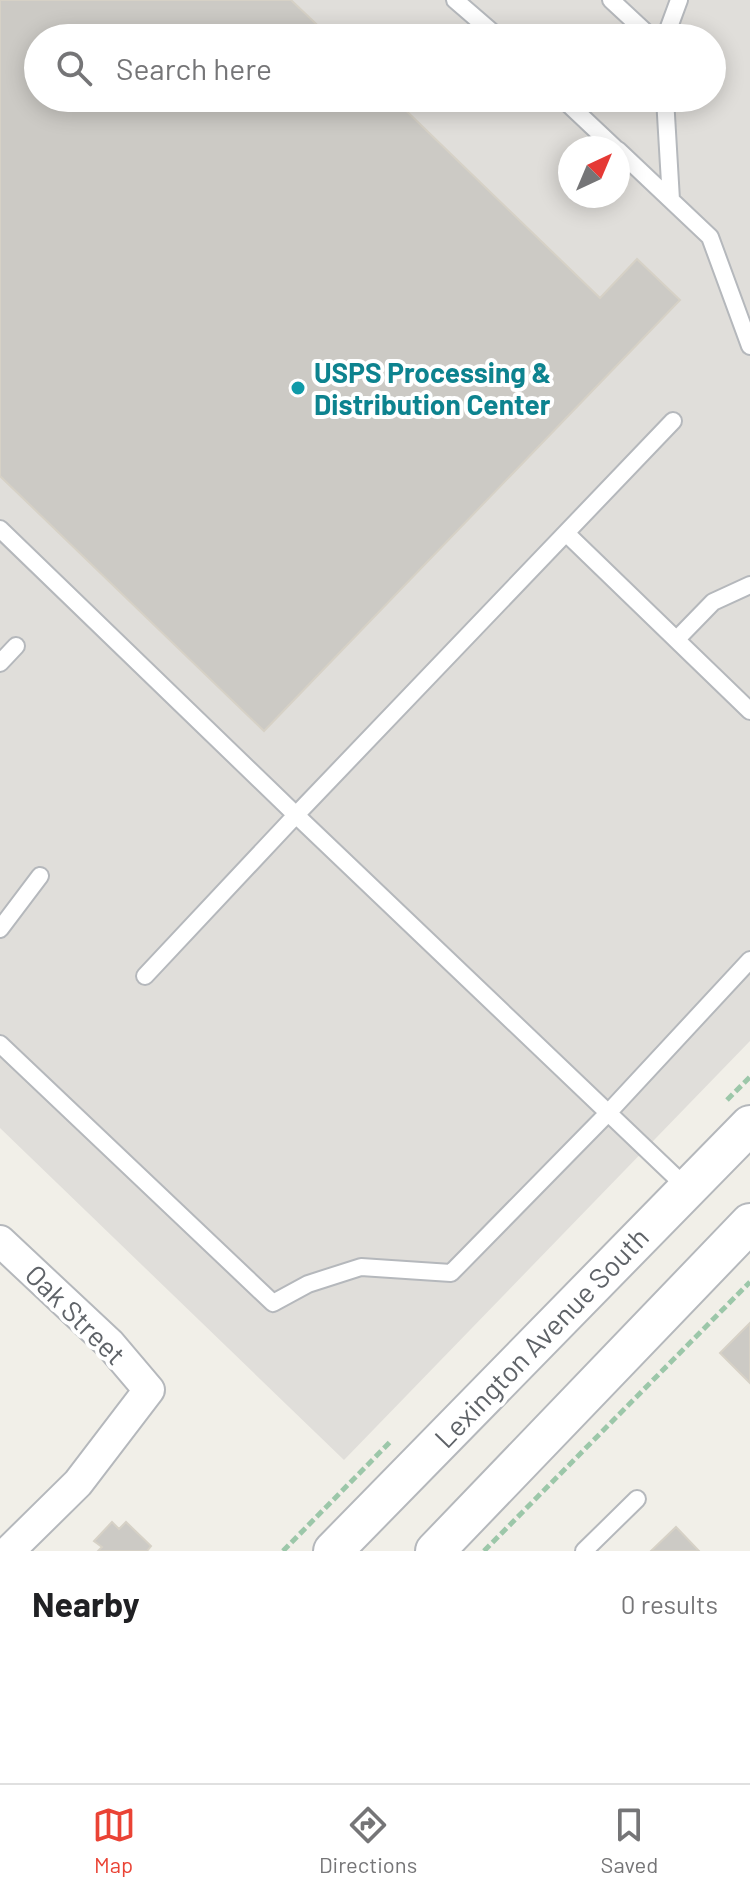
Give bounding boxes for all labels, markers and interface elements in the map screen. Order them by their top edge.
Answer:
search box [24,24,726,112]
icon: search [52,46,96,90]
text: Search here [116,50,272,86]
north arrow [558,136,630,208]
place label: USPS Processing & Distribution Center [314,355,551,421]
marker: USPS Processing & Distribution Center [289,379,307,397]
street label: Lexington Avenue South [427,1220,655,1454]
street label: Oak Street [19,1257,133,1371]
text: Nearby [32,1583,140,1624]
text: 0 results [621,1588,718,1619]
tab: Map [92,1803,136,1877]
tab: Directions [319,1803,417,1877]
tab: Saved [601,1803,658,1877]

